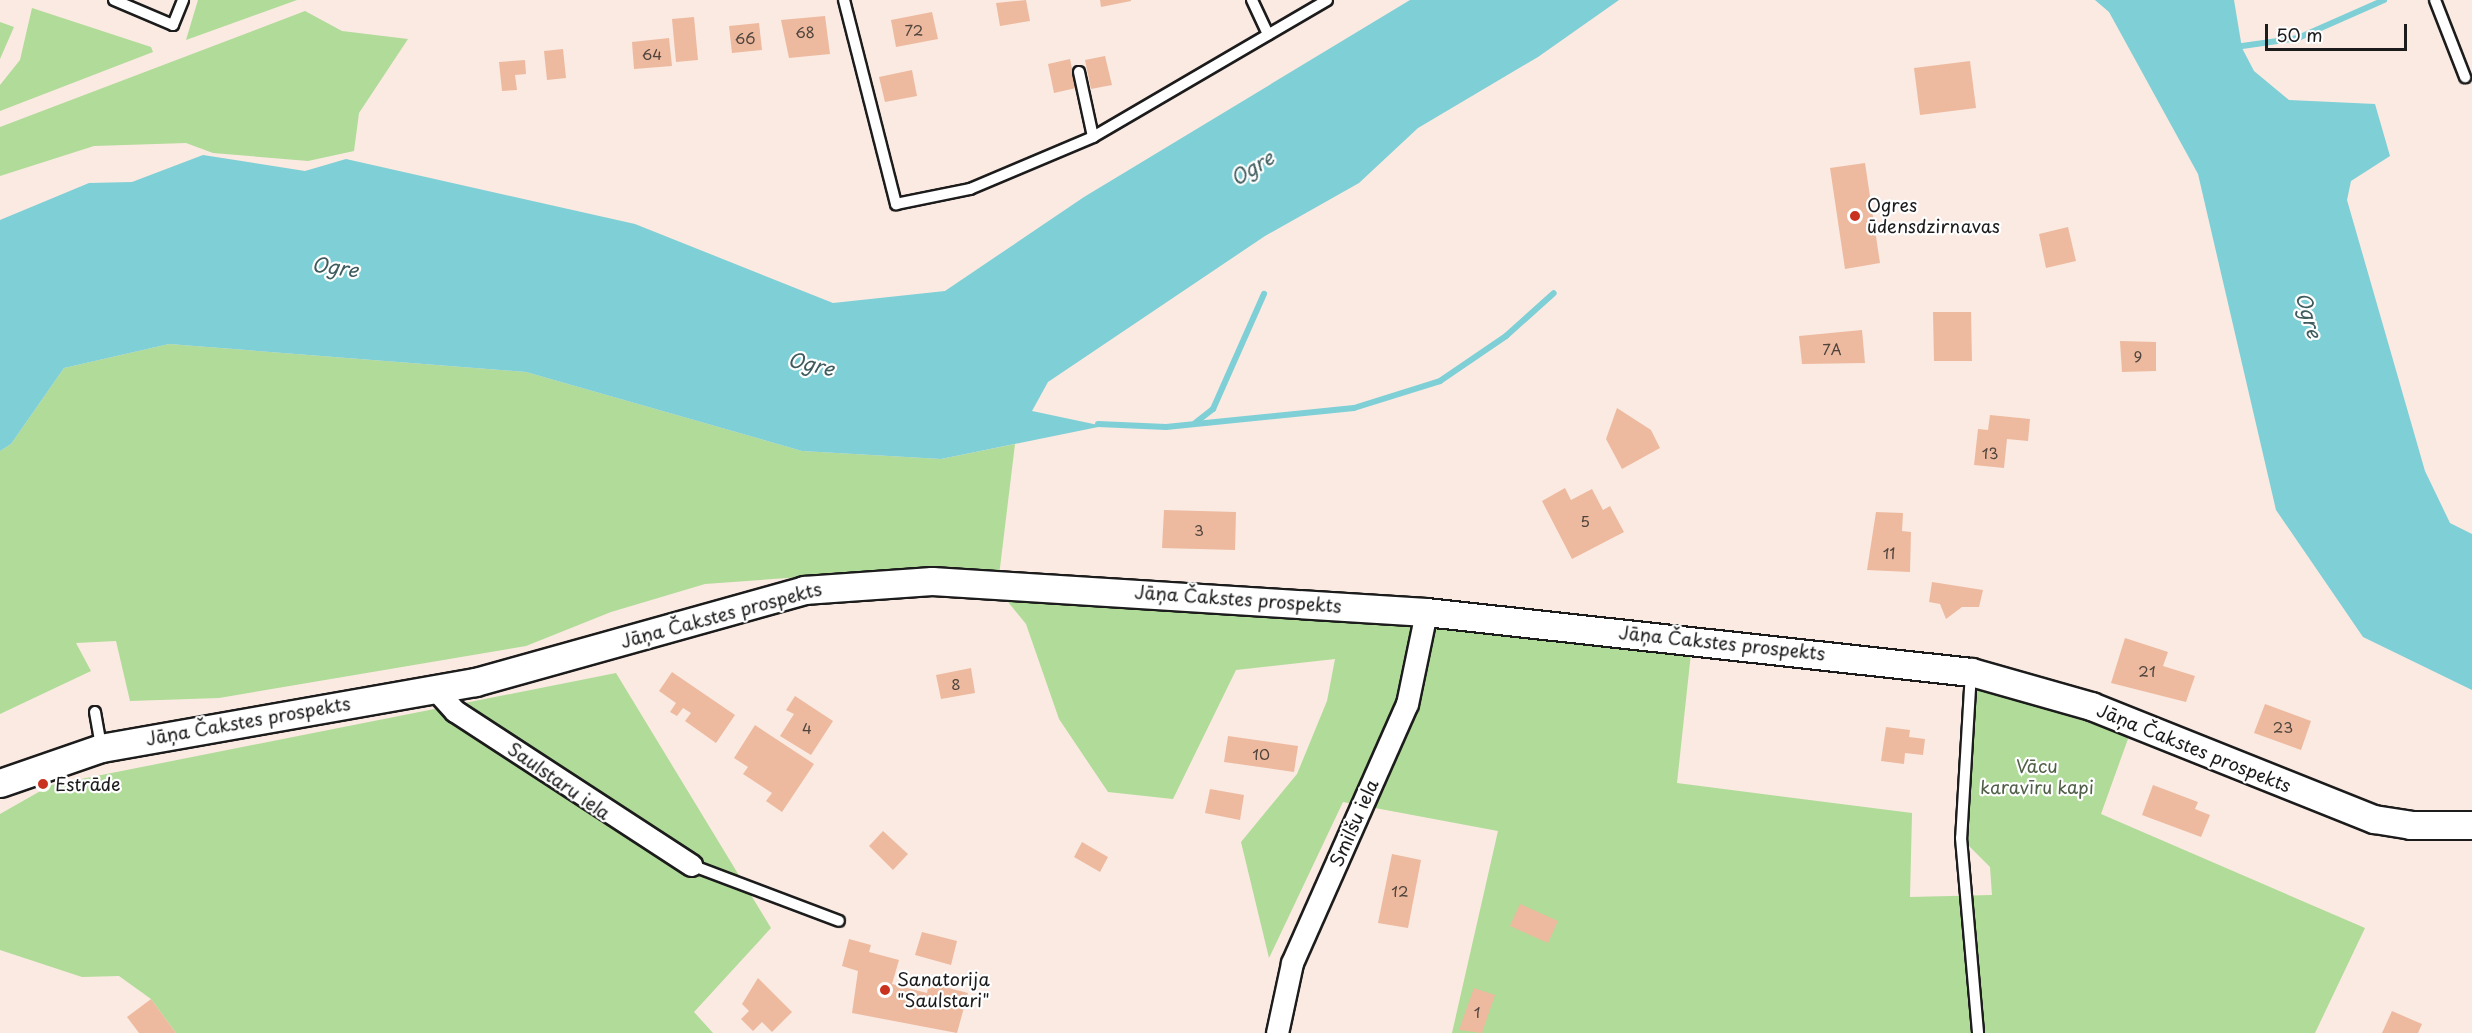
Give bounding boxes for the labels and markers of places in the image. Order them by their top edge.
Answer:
place label: Ogres ūdensdzirnavas [1867,195,2000,238]
marker: Ogres ūdensdzirnavas [1848,209,1862,223]
place label: Estrāde [55,773,121,795]
marker: Estrāde [36,777,50,791]
place label: Sanatorija "Saulstari" [897,969,990,1012]
marker: Sanatorija "Saulstari" [878,983,892,997]

